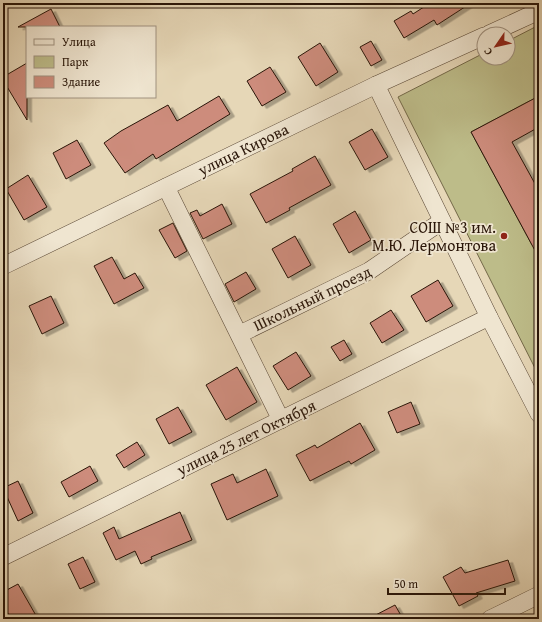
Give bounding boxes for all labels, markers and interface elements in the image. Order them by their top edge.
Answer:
legend [26,26,156,98]
north arrow [476,26,516,66]
text: Улица [62,33,96,50]
text: С [479,45,496,59]
text: Парк [62,53,89,70]
text: Здание [62,73,101,90]
street label: улица Кирова [193,117,293,182]
place label: СОШ №3 им. М.Ю. Лермонтова [372,215,496,257]
marker: СОШ №3 им. М.Ю. Лермонтова [499,231,509,241]
street label: Школьный проезд [249,259,375,337]
street label: улица 25 лет Октября [172,393,320,482]
scale bar [388,570,505,596]
text: 50 m [394,575,418,592]

